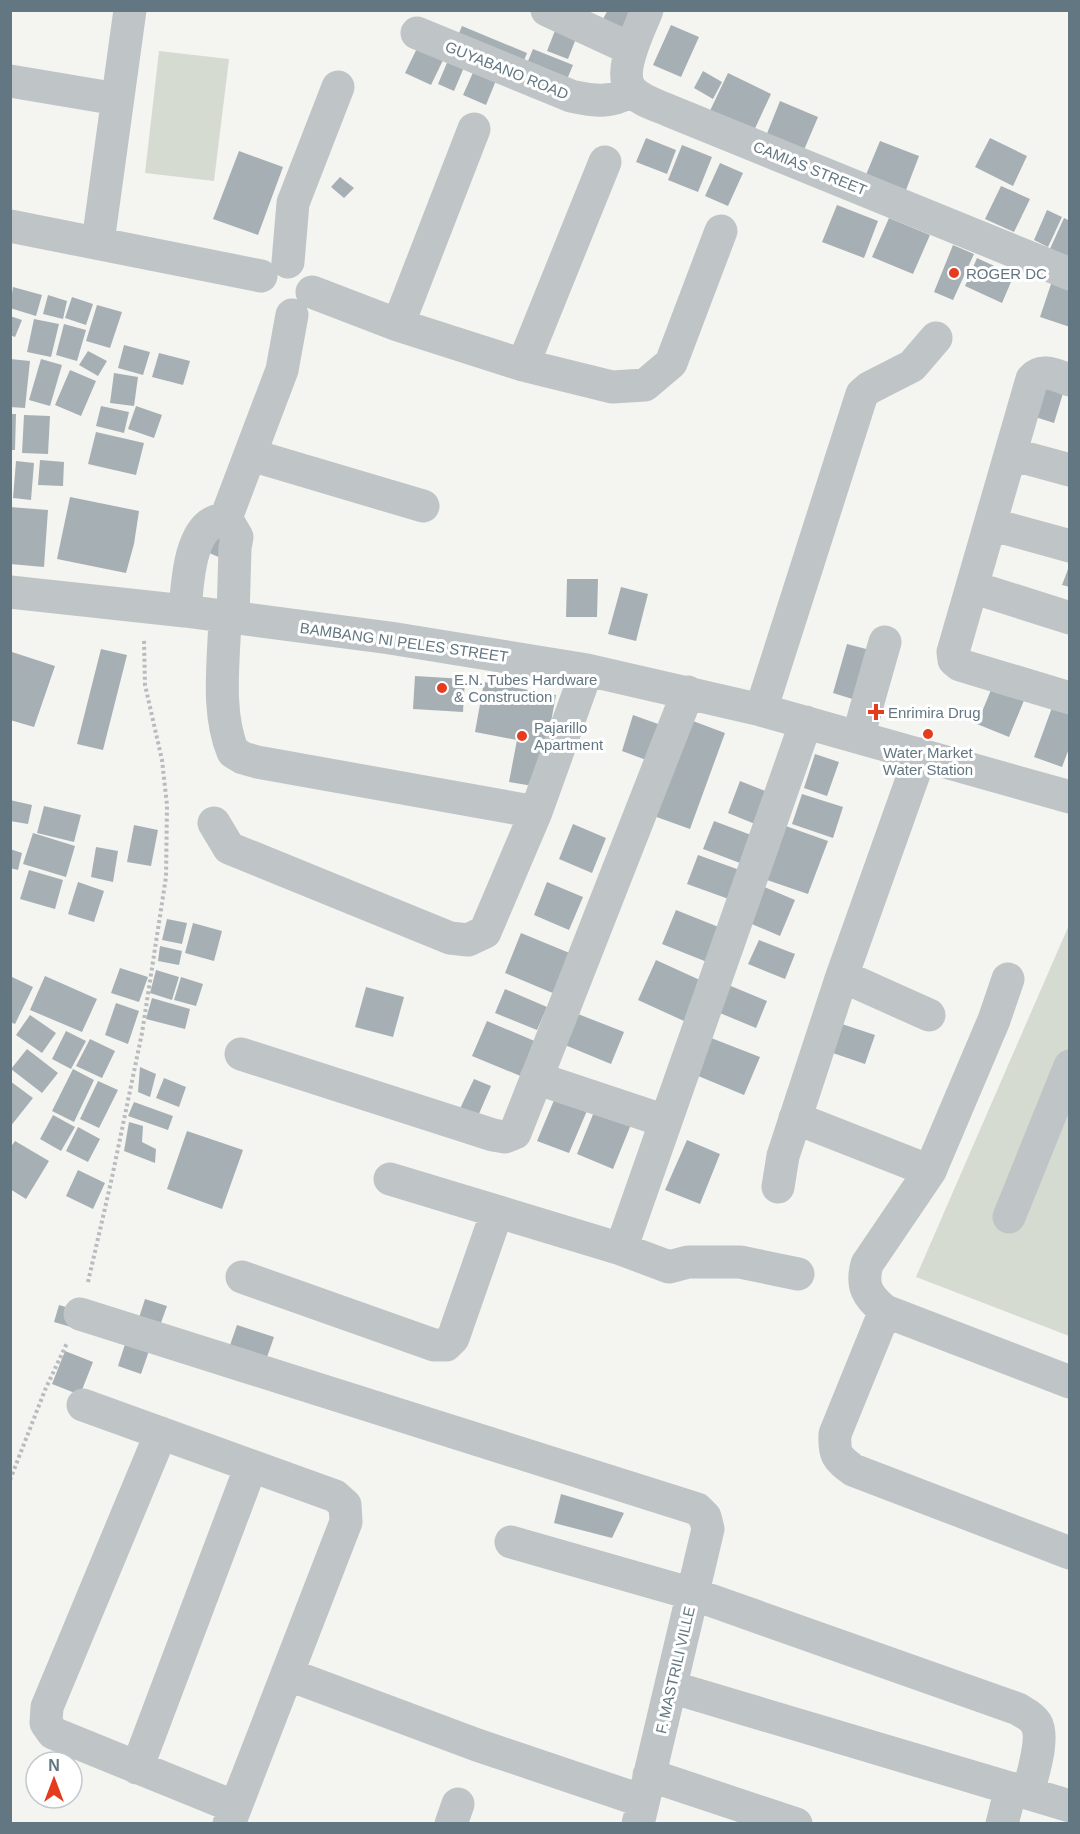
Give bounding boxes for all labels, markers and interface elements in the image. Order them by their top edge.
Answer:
street label: GUYABANO ROAD [443,38,571,103]
street label: CAMIAS STREET [751,137,869,199]
place label: ROGER DC [966,265,1047,282]
marker: ROGER DC [947,266,961,280]
street label: BAMBANG NI PELES STREET [299,619,509,665]
place label: E.N. Tubes Hardware & Construction [454,671,597,705]
marker: E.N. Tubes Hardware & Construction [435,681,449,695]
place label: Enrimira Drug [888,704,981,721]
marker: Enrimira Drug [869,705,883,719]
place label: Pajarillo Apartment [534,719,604,753]
marker: Water Market Water Station [921,727,935,741]
marker: Pajarillo Apartment [515,729,529,743]
place label: Water Market Water Station [883,744,974,778]
street label: F. MASTRILI VILLE [652,1605,698,1735]
north arrow [24,1750,84,1810]
text: N [48,1757,60,1774]

